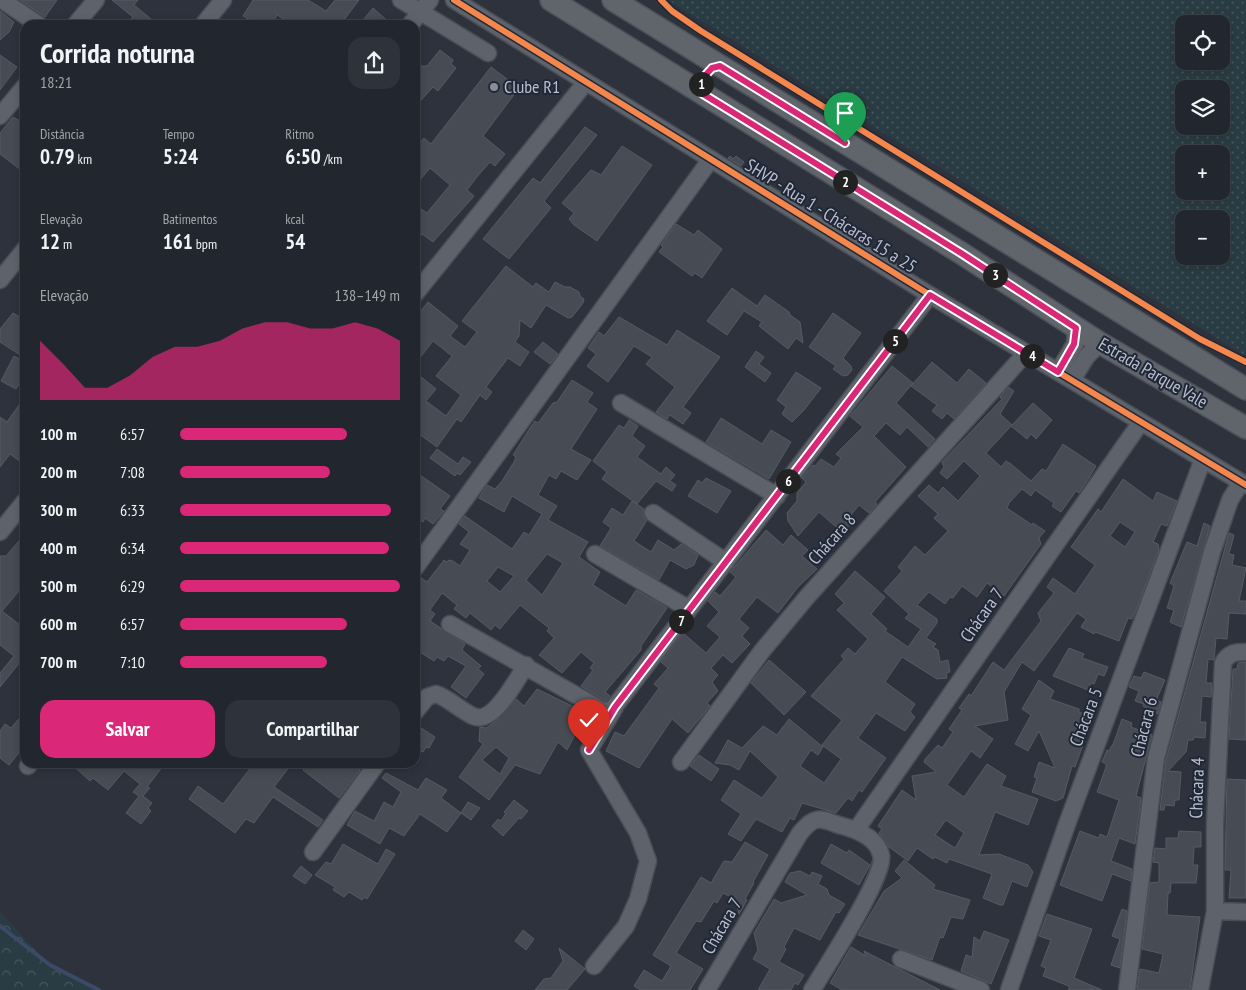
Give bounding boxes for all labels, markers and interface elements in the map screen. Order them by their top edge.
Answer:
map controls [1175,15,1230,265]
button: locate [1175,15,1230,70]
text: Corrida noturna [40,34,195,71]
button: share [348,37,400,89]
text: 18:21 [40,72,72,92]
pin: 1 [688,72,714,96]
place label: Clube R1 [504,75,560,98]
text: 1 [698,75,705,93]
button: layers [1175,80,1230,135]
marker: Clube R1 [488,81,500,93]
pin [824,92,866,143]
icon: arrive [831,99,859,127]
text: Distância [40,125,84,143]
text: Tempo [163,125,195,143]
text: Ritmo [285,125,314,143]
text: 0.79 [40,143,75,170]
text: 5:24 [163,143,198,170]
text: 6:50 [285,143,321,170]
button: + [1175,145,1230,200]
text: km [75,150,92,168]
text: /km [321,150,342,168]
street label: SHVP - Rua 1 - Chácaras 15 a 25 [740,153,922,279]
pin: 2 [832,170,858,194]
text: Elevação [40,210,82,228]
text: Batimentos [163,210,217,228]
text: kcal [285,210,304,228]
button: − [1175,210,1230,265]
text: 12 [40,228,60,255]
text: 161 [163,228,193,255]
text: 54 [285,228,305,255]
text: m [60,235,72,253]
text: bpm [193,235,217,253]
pin: 3 [982,262,1008,288]
text: 3 [992,266,999,284]
text: Elevação [40,285,89,305]
text: 138–149 m [335,285,400,305]
pin: 5 [882,328,908,354]
text: 5 [892,332,899,350]
street label: Estrada Parque Vale [1095,332,1212,413]
pin: 4 [1020,344,1044,368]
text: 4 [1029,347,1036,365]
text: 100 m [40,424,77,444]
text: 6:57 [120,424,145,444]
text: 200 m [40,462,77,482]
text: 7:08 [120,462,145,482]
pin: 6 [776,468,800,494]
text: 6 [785,472,792,490]
text: 300 m [40,500,77,520]
text: 6:33 [120,500,145,520]
street label: Chácara 8 [803,508,861,569]
text: 400 m [40,538,77,558]
text: 6:34 [120,538,145,558]
text: 500 m [40,576,77,596]
text: 6:29 [120,576,145,596]
street label: Chácara 7 [955,583,1009,646]
pin: 7 [668,608,694,634]
text: 7 [678,612,685,630]
text: 600 m [40,614,77,634]
text: 6:57 [120,614,145,634]
text: 700 m [40,652,77,672]
text: 7:10 [120,652,145,672]
street label: Chácara 5 [1064,684,1107,749]
street label: Chácara 6 [1125,694,1162,759]
pin [568,699,610,750]
button: Salvar [40,700,215,758]
button: Compartilhar [225,700,400,758]
icon: check [575,706,603,734]
street label: Chácara 4 [1184,757,1209,819]
street label: Chácara 7 [696,894,747,958]

